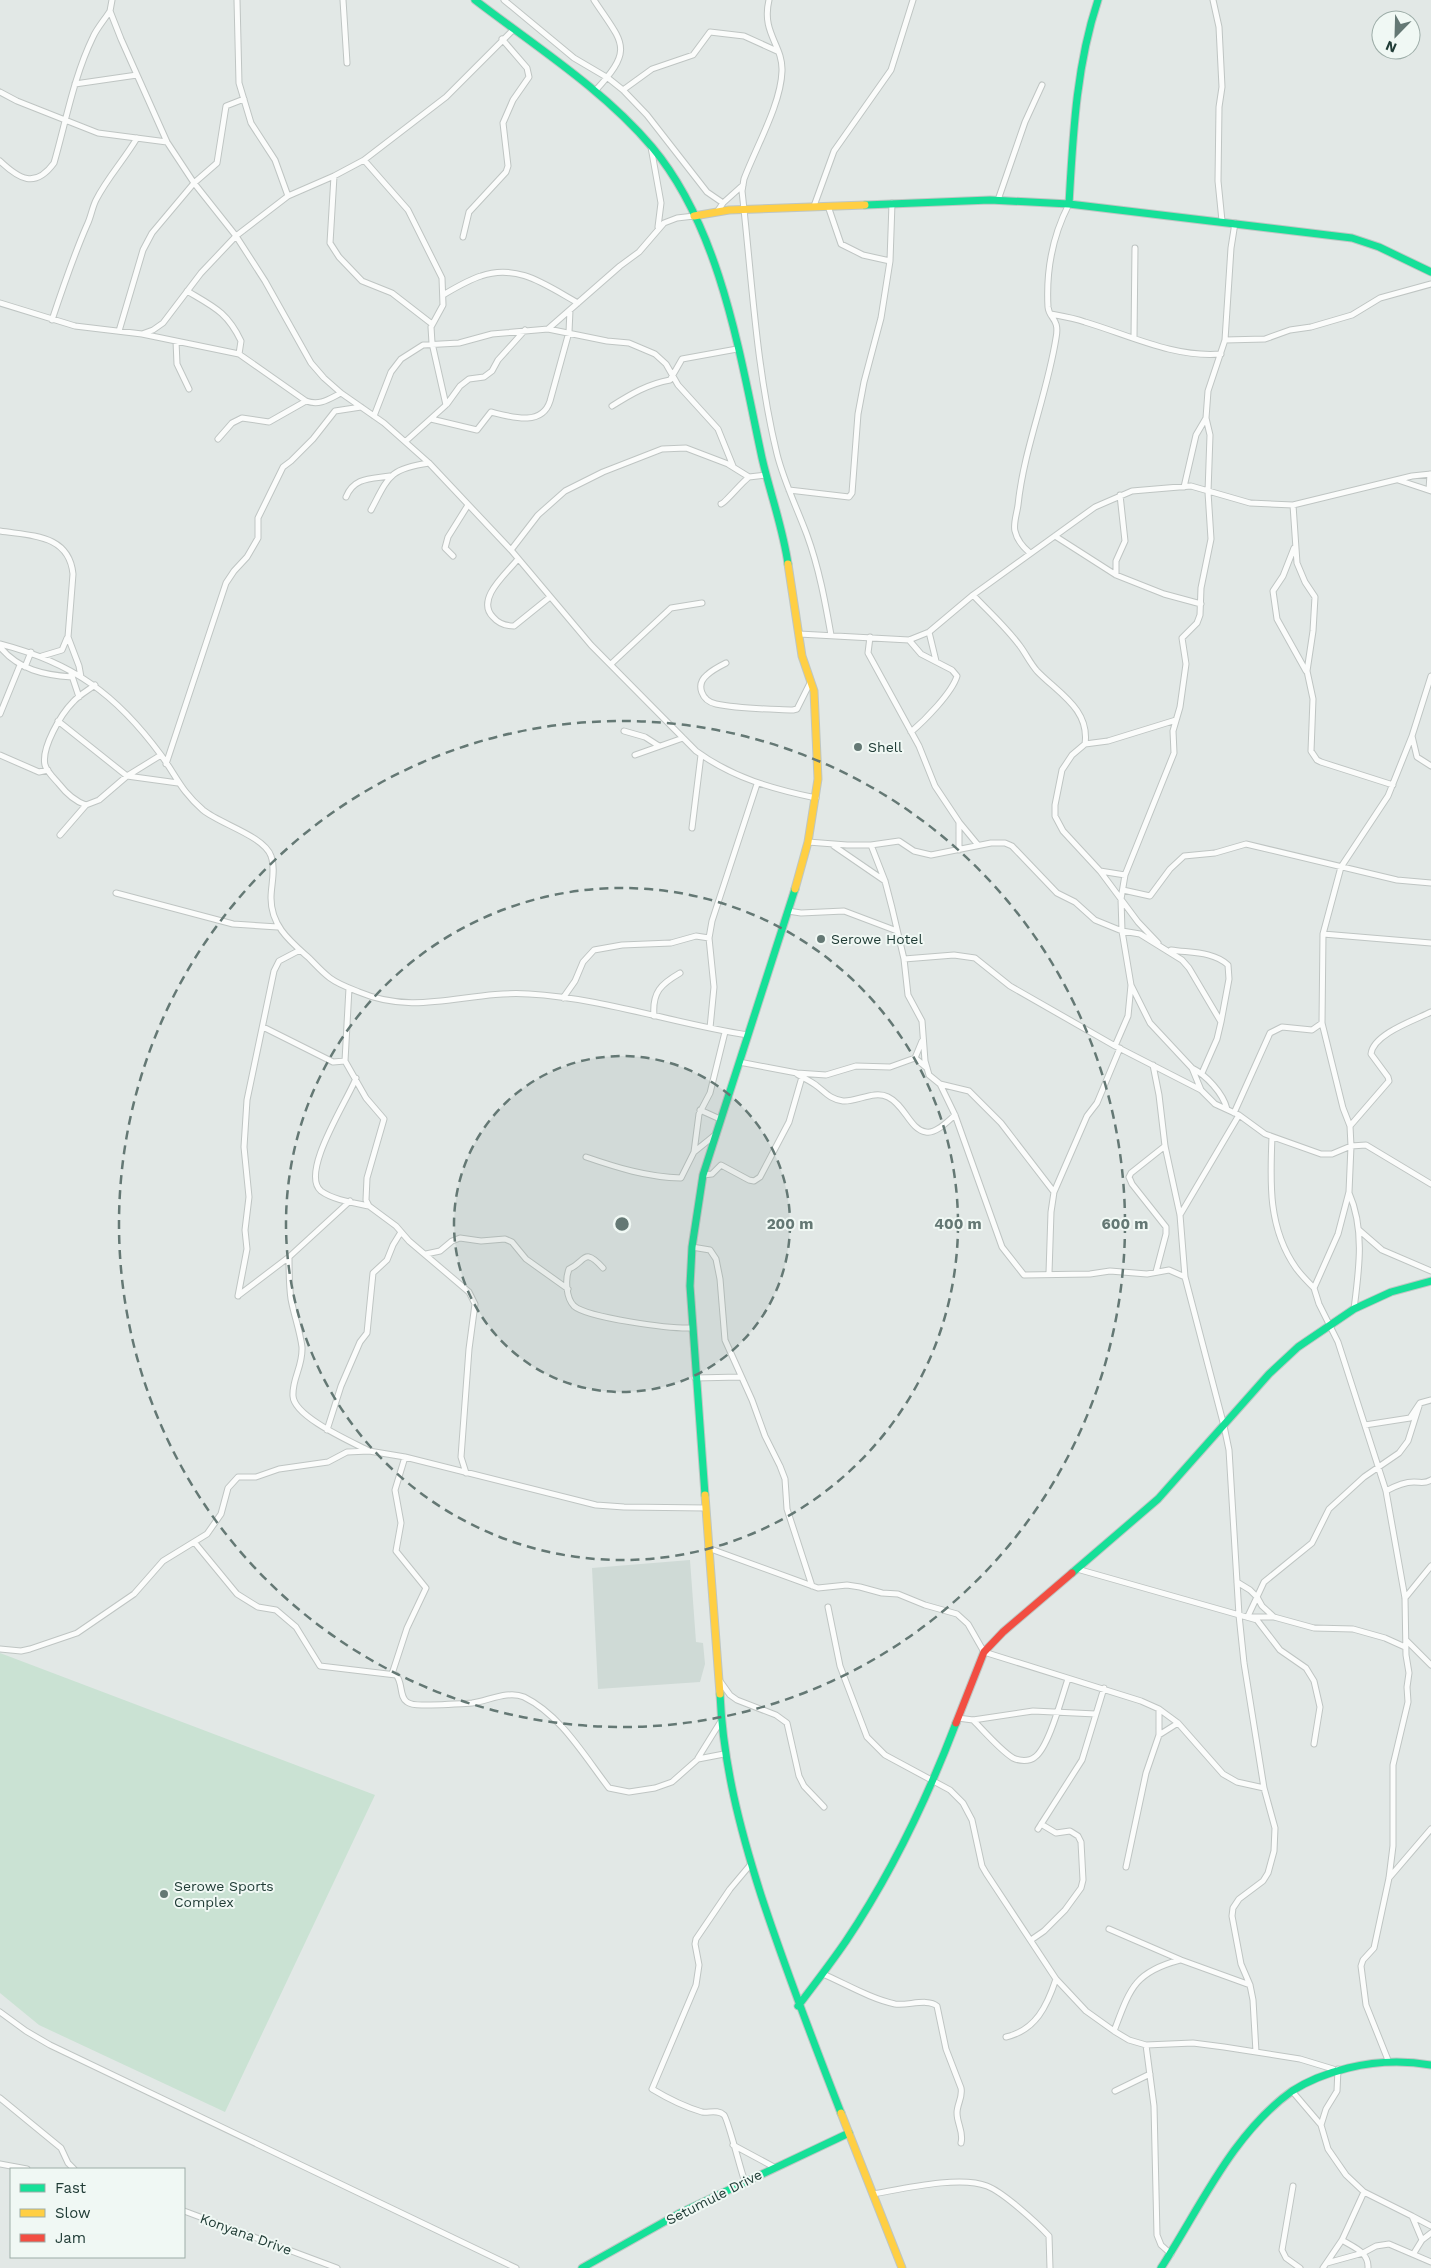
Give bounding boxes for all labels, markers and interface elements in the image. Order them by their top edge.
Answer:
north arrow [1371,10,1421,60]
text: N [1383,38,1399,56]
place label: Shell [868,739,903,755]
marker: Shell [852,741,864,753]
place label: Serowe Hotel [831,931,923,947]
marker: Serowe Hotel [815,933,827,945]
centre of rings [613,1215,631,1233]
text: 200 m [767,1215,813,1233]
text: 400 m [934,1215,982,1233]
text: 600 m [1102,1215,1148,1233]
place label: Serowe Sports Complex [174,1878,274,1910]
marker: Serowe Sports Complex [158,1888,170,1900]
street label: Setumule Drive [663,2166,765,2228]
legend [10,2168,185,2258]
text: Fast [55,2179,87,2197]
text: Slow [55,2204,91,2222]
street label: Konyana Drive [198,2210,294,2258]
text: Jam [55,2229,86,2247]

